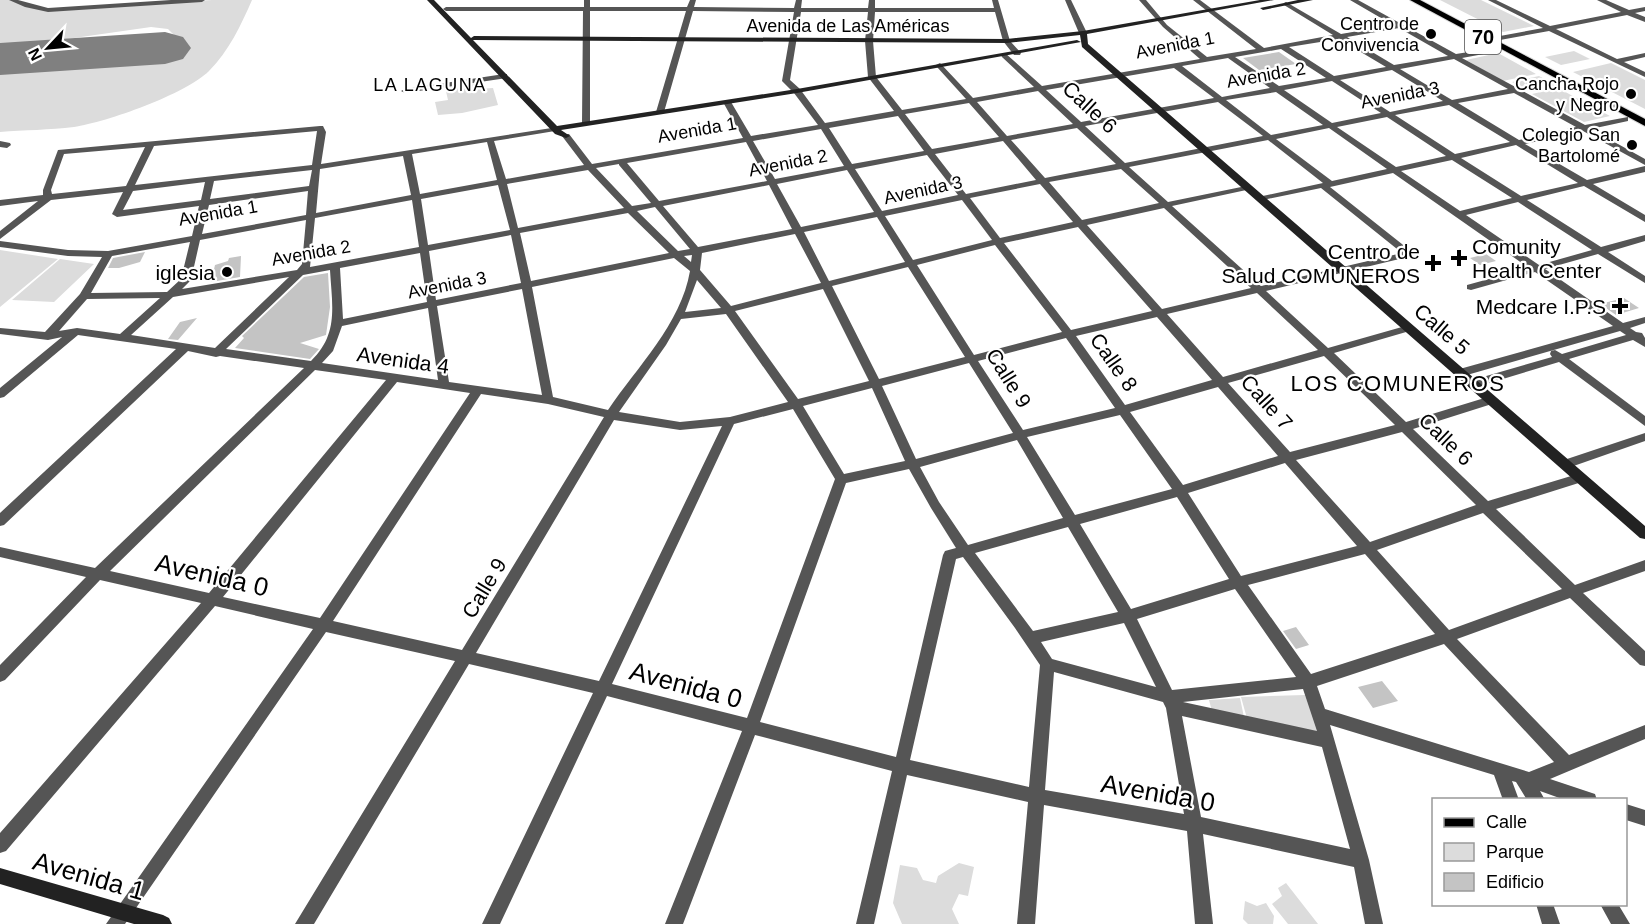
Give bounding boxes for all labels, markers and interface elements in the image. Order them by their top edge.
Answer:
place label: Centro de Convivencia [1321,14,1420,55]
street label: Avenida de Las Américas [747,16,949,36]
north arrow [18,18,78,78]
road number: 70 [1465,20,1501,54]
marker: Centro de Convivencia [1424,27,1438,41]
street label: Avenida 1 [1134,28,1216,62]
text: N [25,45,45,63]
street label: Avenida 2 [1225,58,1307,92]
place label: Cancha Rojo y Negro [1515,74,1619,115]
district label: LA LAGUNA [373,75,487,95]
street label: Calle 6 [1058,76,1122,138]
street label: Avenida 3 [1359,78,1441,112]
marker: Cancha Rojo y Negro [1624,87,1638,101]
street label: Avenida 1 [656,113,738,147]
place label: Colegio San Bartolomé [1522,125,1620,166]
marker: Colegio San Bartolomé [1625,138,1639,152]
street label: Avenida 2 [747,146,829,180]
street label: Avenida 3 [882,172,964,208]
street label: Avenida 1 [177,196,259,230]
place label: Comunity Health Center [1472,235,1602,282]
street label: Avenida 2 [270,236,352,270]
place label: Centro de Salud COMUNEROS [1222,240,1420,287]
marker: Comunity Health Center [1450,249,1468,267]
marker: Centro de Salud COMUNEROS [1424,254,1442,272]
place label: iglesia [155,261,215,284]
marker: iglesia [220,265,234,279]
street label: Avenida 3 [406,268,488,302]
place label: Medcare I.P.S [1476,295,1606,318]
marker: Medcare I.P.S [1611,297,1629,315]
street label: Calle 5 [1410,299,1474,359]
street label: Calle 8 [1086,329,1142,395]
street label: Avenida 4 [355,342,451,378]
street label: Calle 9 [982,344,1036,412]
street label: Calle 7 [1237,370,1297,434]
district label: LOS COMUNEROS [1290,371,1506,396]
street label: Calle 6 [1414,408,1478,470]
street label: Avenida 0 [153,547,271,603]
street label: Calle 9 [457,554,511,622]
street label: Avenida 0 [626,656,746,714]
street label: Avenida 0 [1099,768,1217,818]
legend [1432,798,1627,906]
text: Calle [1486,812,1527,832]
text: Parque [1486,842,1544,862]
street label: Avenida 1 [30,846,148,906]
text: Edificio [1486,872,1544,892]

